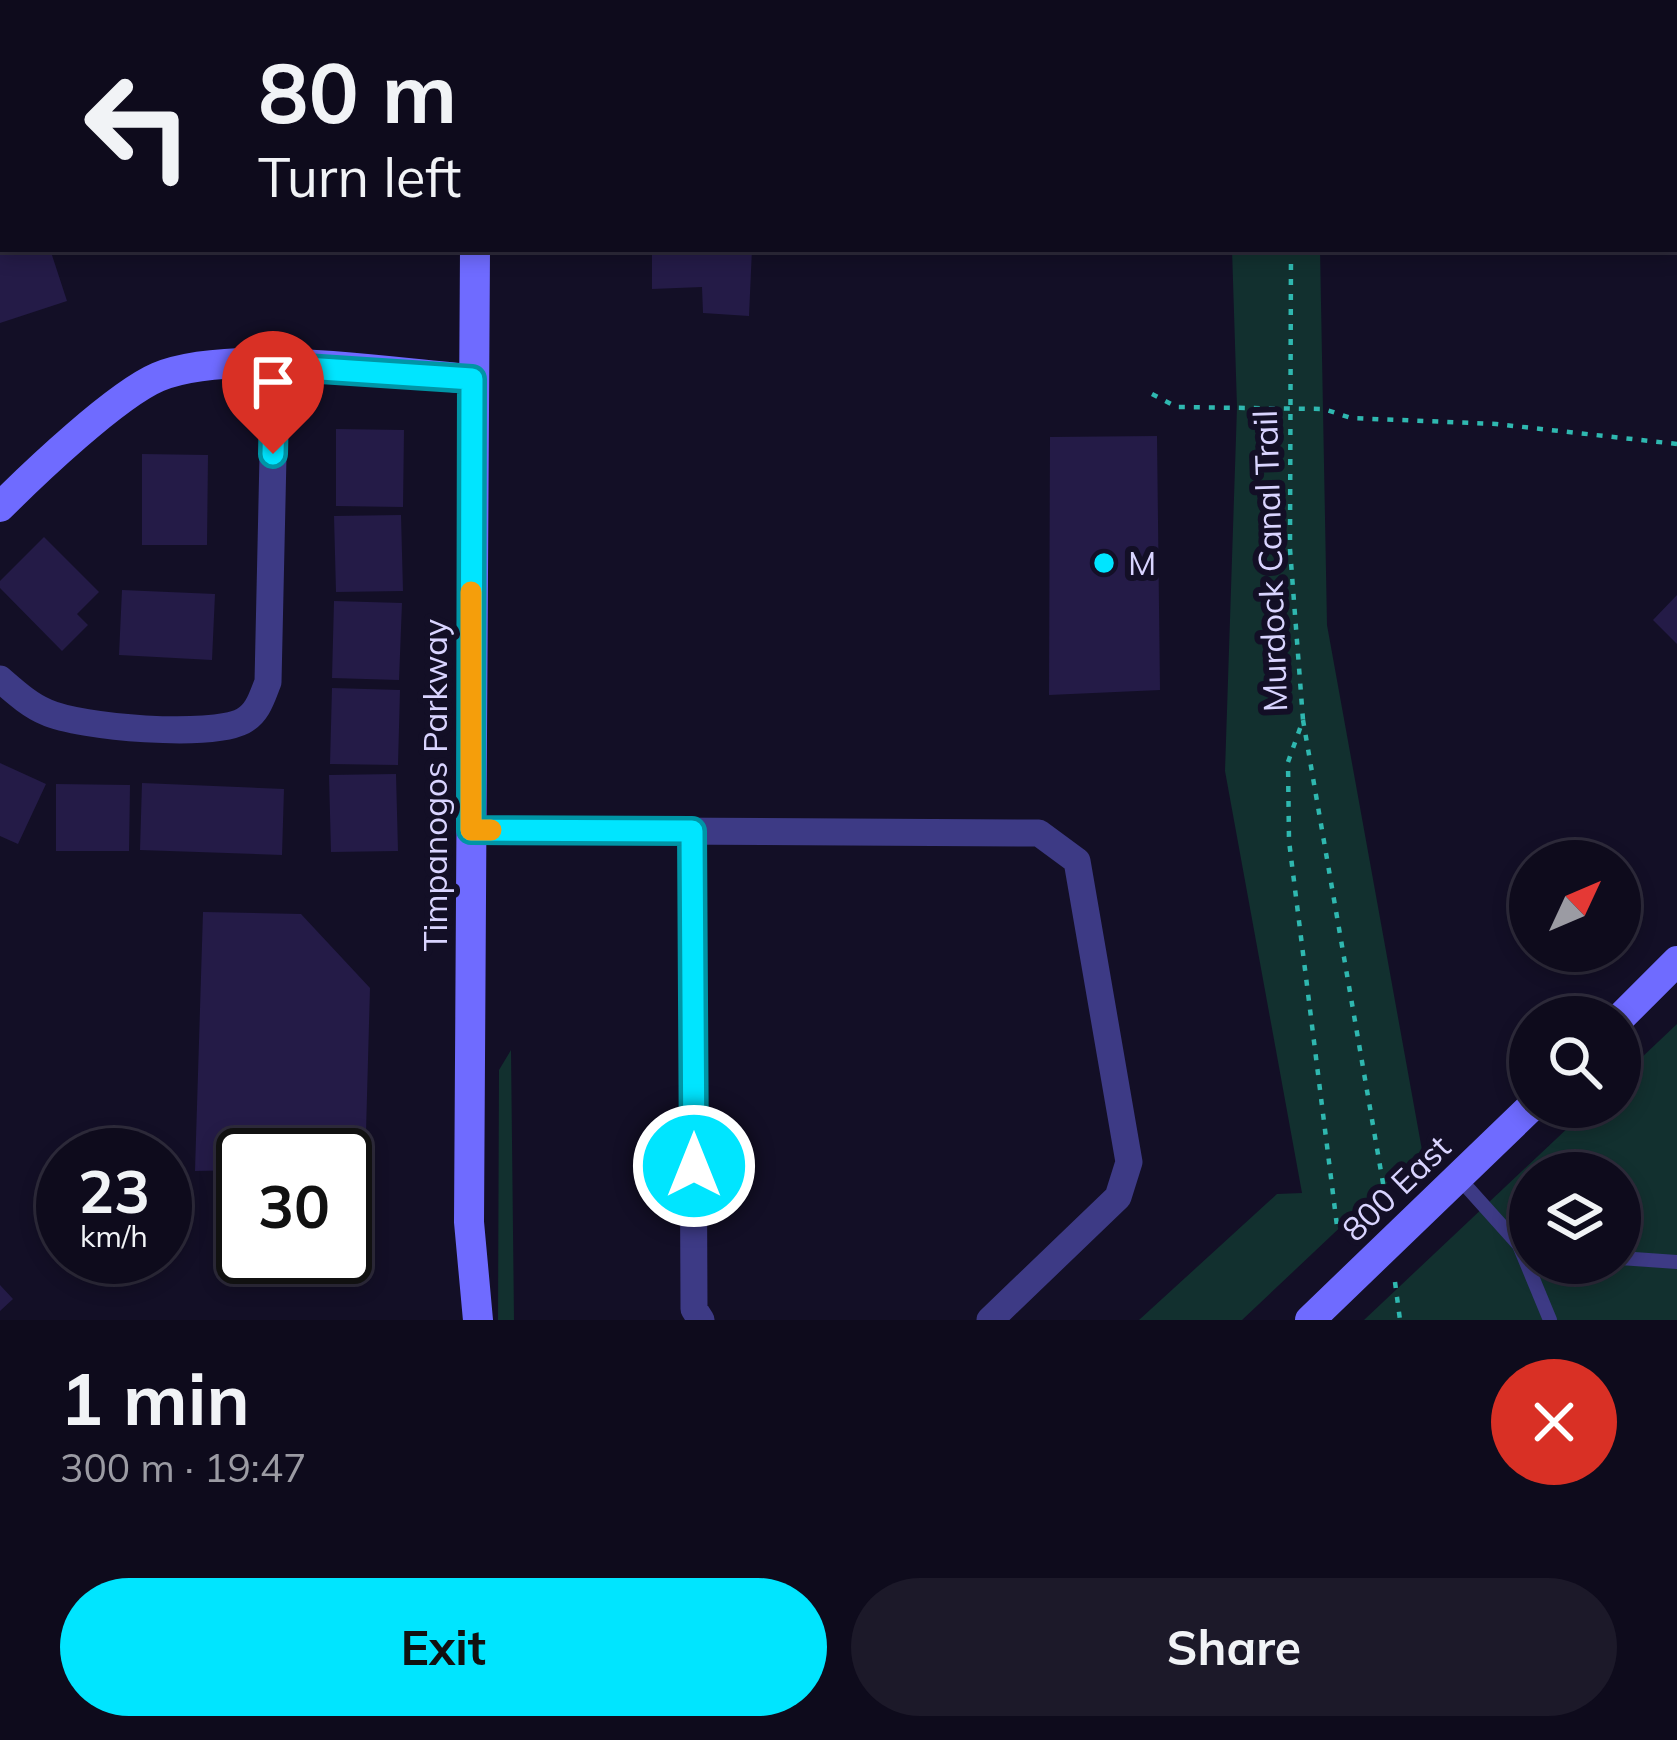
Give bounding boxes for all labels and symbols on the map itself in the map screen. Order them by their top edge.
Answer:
pin [222,331,324,454]
street label: Murdock Canal Trail [1244,409,1295,713]
place label: M [1128,542,1156,583]
marker: M [1091,550,1117,576]
street label: Timpanogos Parkway [414,618,455,951]
north arrow [1509,840,1641,972]
position arrow [631,1103,757,1229]
street label: 800 East [1333,1126,1458,1249]
speed limit sign: 30 [216,1128,372,1284]

